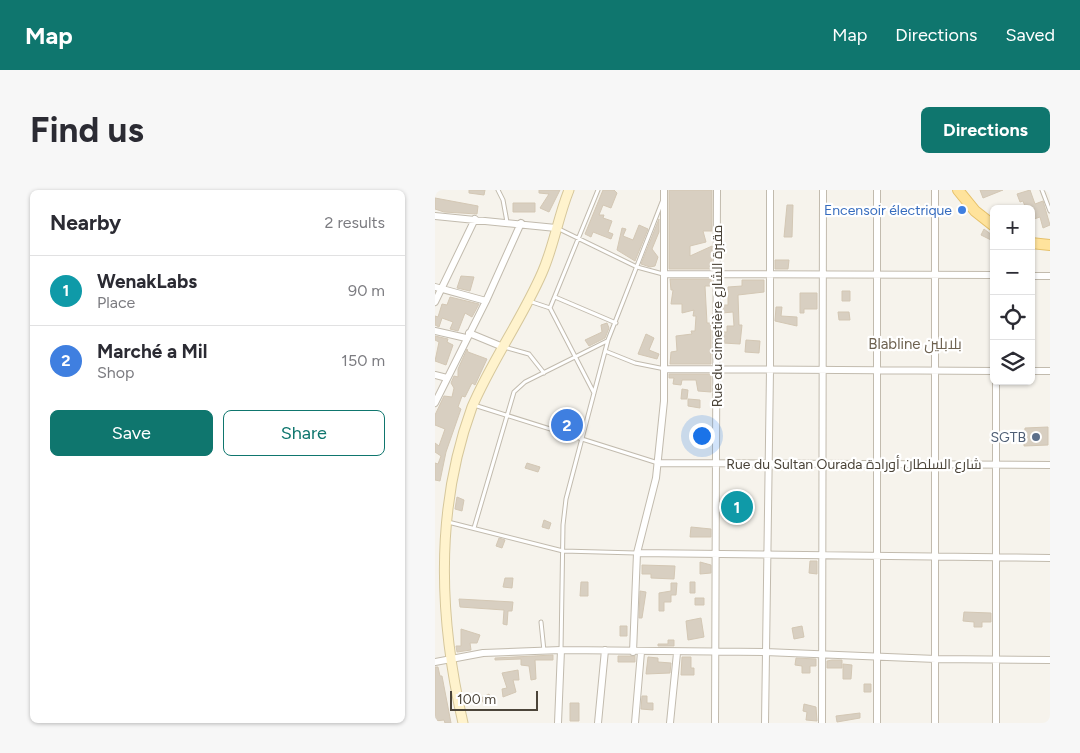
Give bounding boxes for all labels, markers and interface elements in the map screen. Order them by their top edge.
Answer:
text: Map [25,21,73,50]
text: Map [832,24,867,46]
text: Directions [895,24,977,46]
text: Saved [1005,24,1055,46]
button: Directions [921,107,1050,153]
text: Find us [30,109,144,151]
place label: Encensoir électrique [824,202,952,219]
marker: Encensoir électrique [956,204,968,216]
map controls [990,205,1035,385]
button: + [990,205,1035,250]
text: Nearby [50,210,121,235]
text: 2 results [325,213,385,232]
street label: Rue du cimetière مقبرة الشارع [709,225,726,407]
button: − [990,250,1035,295]
text: WenakLabs [97,270,197,293]
text: 1 [63,281,69,300]
text: 90 m [348,281,385,300]
text: Place [97,293,135,312]
button: locate [990,295,1035,340]
district label: Blabline بلابلين [868,335,962,354]
text: Marché a Mil [97,340,208,363]
button: layers [990,340,1035,385]
text: 2 [61,351,71,370]
text: 150 m [341,351,385,370]
text: Shop [97,363,135,382]
pin: 2 [551,406,583,444]
button: Save [50,410,213,456]
button: Share [223,410,385,456]
your location [689,423,715,449]
place label: SGTB [990,429,1026,446]
marker: SGTB [1030,431,1042,443]
street label: Rue du Sultan Ourada شارع السلطان أورادة [726,455,982,473]
pin: 1 [721,488,753,526]
scale bar [450,688,537,711]
text: 100 m [457,691,496,708]

